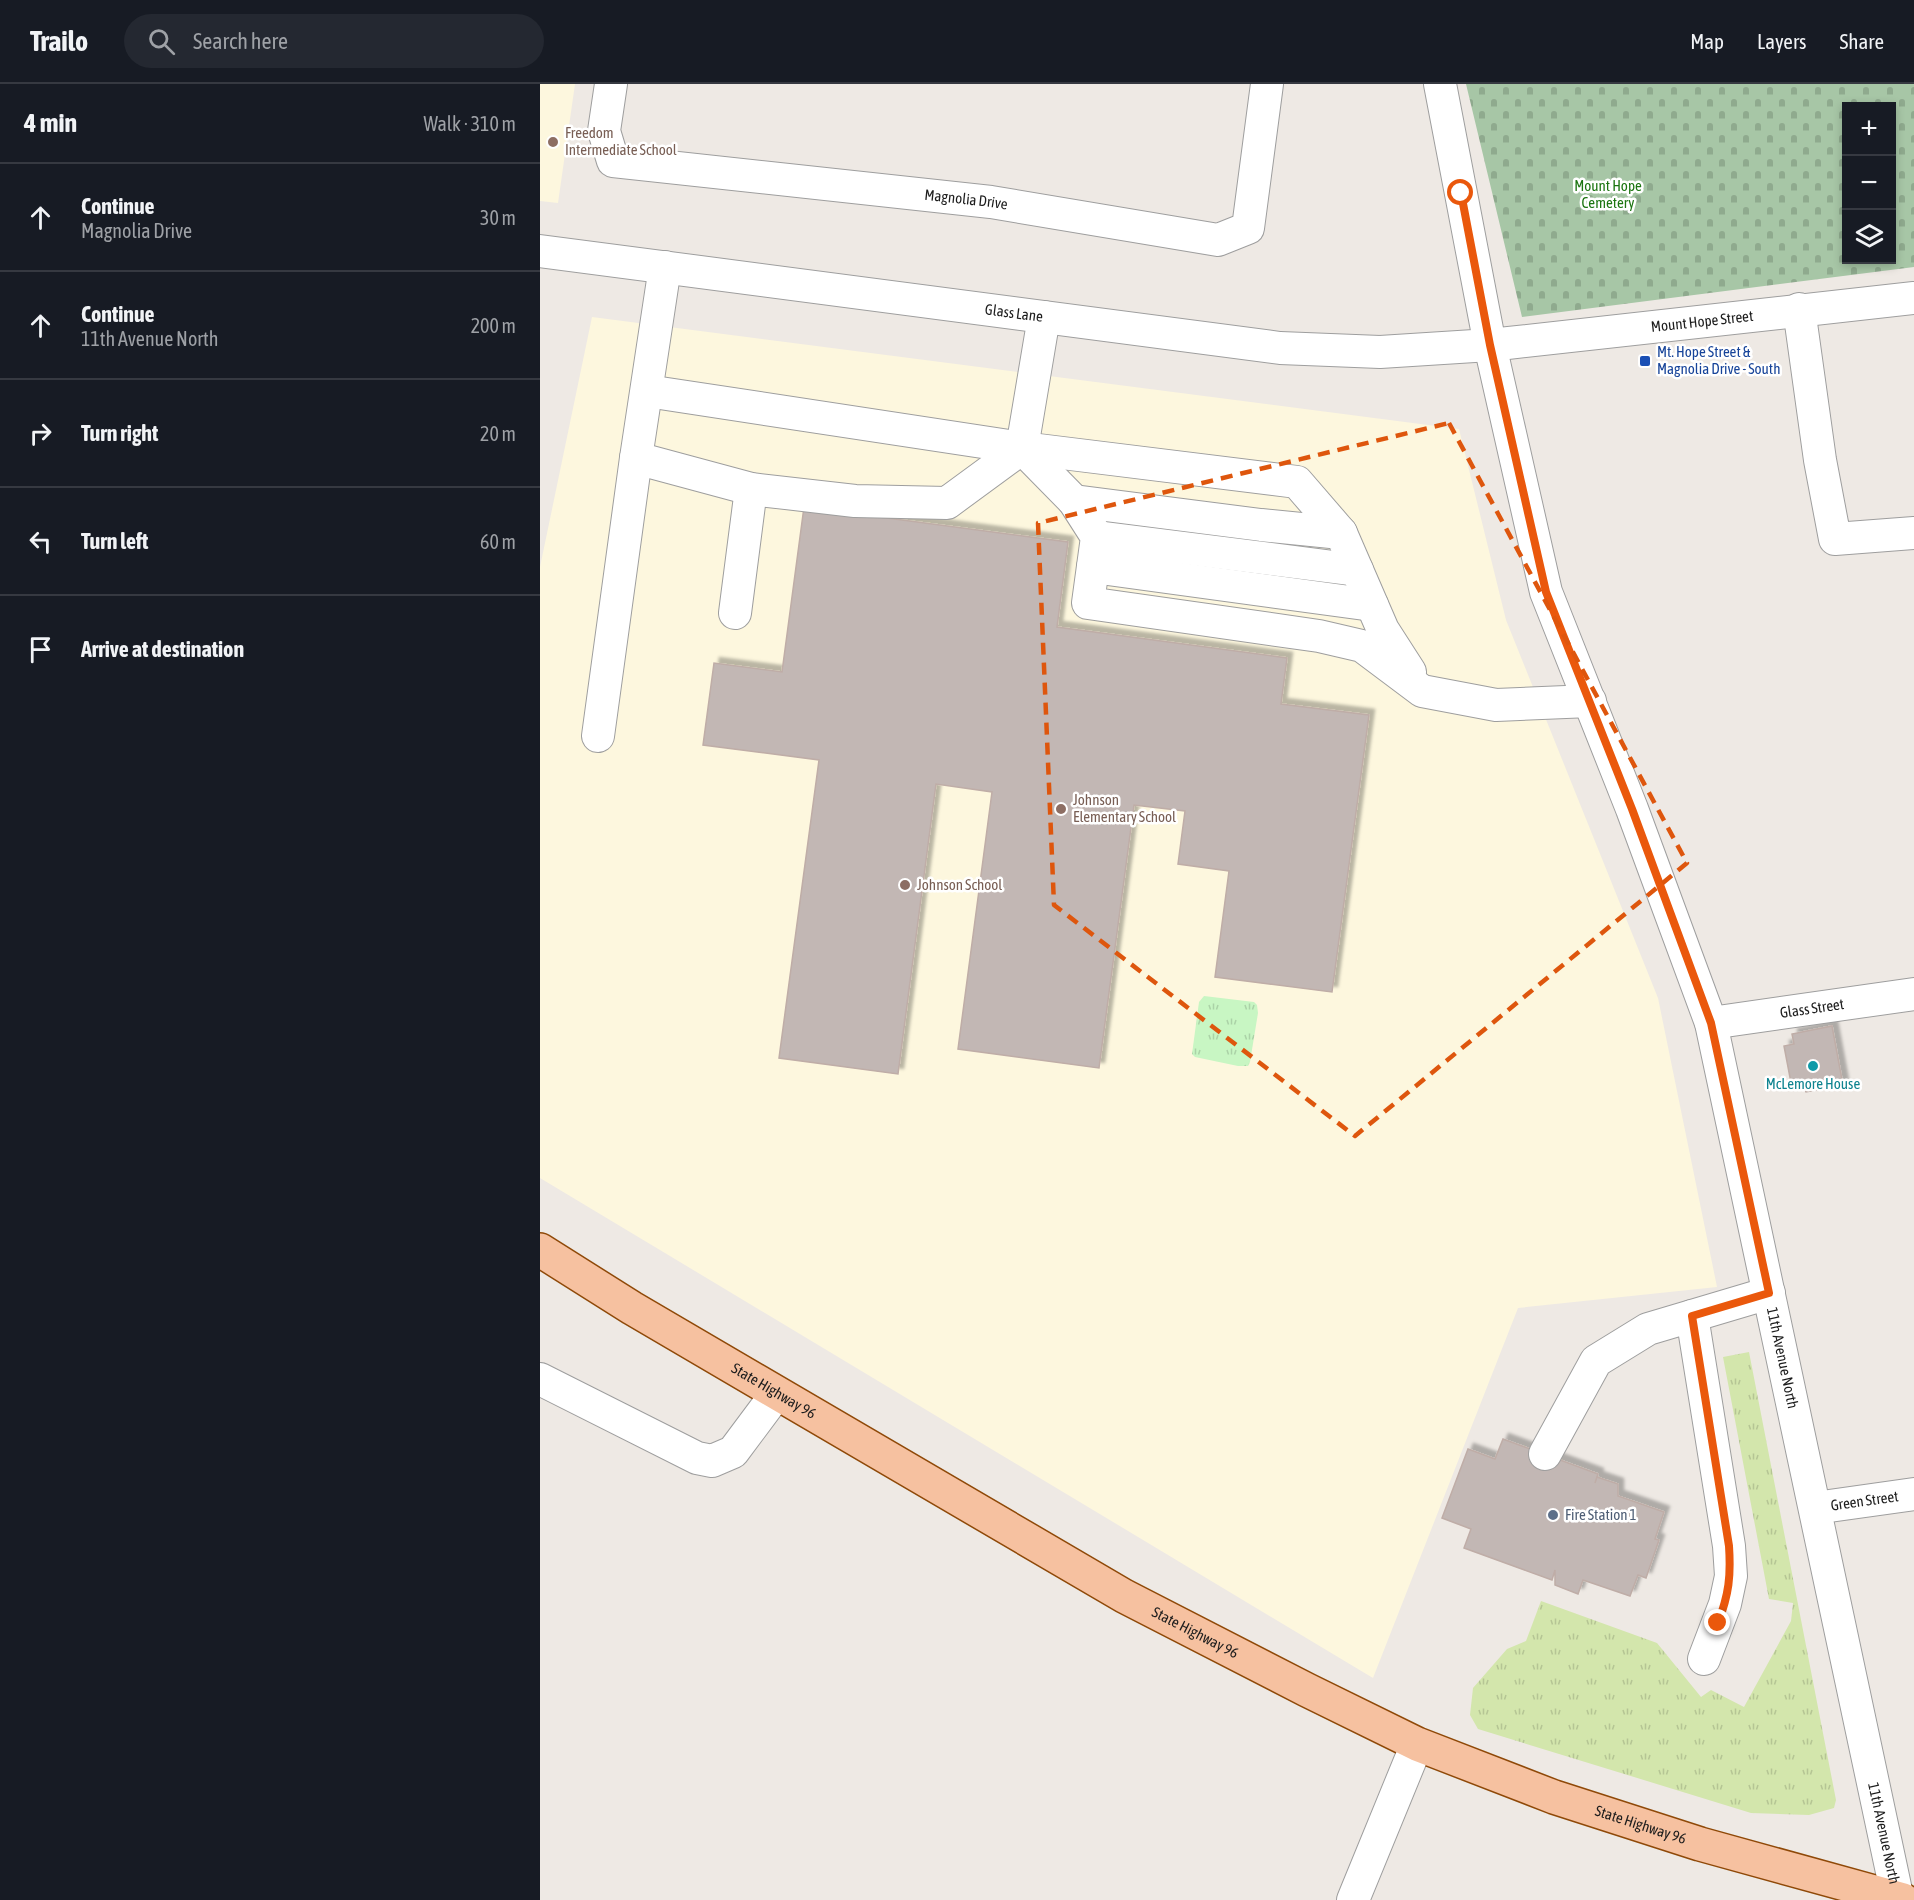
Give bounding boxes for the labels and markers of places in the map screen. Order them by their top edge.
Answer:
place label: Freedom Intermediate School [565,124,677,158]
marker: Freedom Intermediate School [546,135,560,149]
place label: Mt. Hope Street & Magnolia Drive - South [1657,343,1780,377]
marker: Mt. Hope Street & Magnolia Drive - South [1638,354,1652,368]
place label: Johnson Elementary School [1073,791,1176,825]
marker: Johnson Elementary School [1054,802,1068,816]
place label: Johnson School [917,876,1002,893]
marker: Johnson School [898,878,912,892]
marker: McLemore House [1806,1059,1820,1073]
place label: McLemore House [1766,1075,1860,1092]
place label: Fire Station 1 [1565,1506,1637,1523]
marker: Fire Station 1 [1546,1508,1560,1522]

